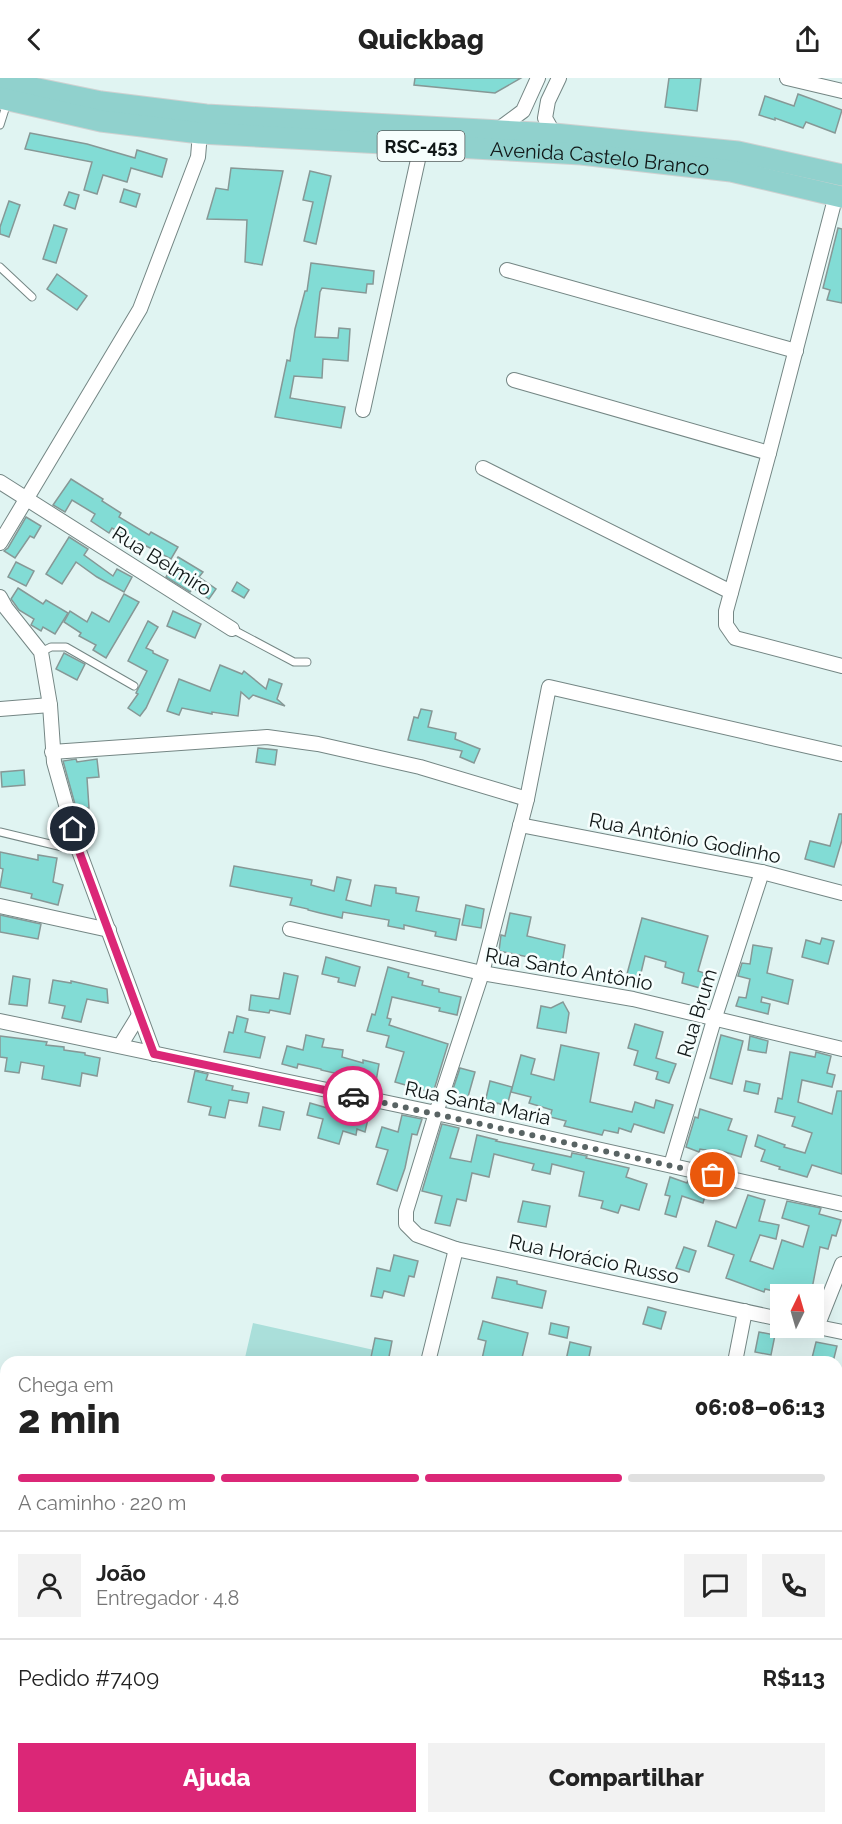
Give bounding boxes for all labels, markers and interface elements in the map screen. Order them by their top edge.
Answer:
icon: back [18,23,51,56]
icon: share [791,23,824,56]
text: Quickbag [358,24,484,55]
road number: RSC-453 [378,131,464,161]
street label: Avenida Castelo Branco [489,137,711,180]
street label: Rua Belmiro [108,521,216,601]
pin [47,803,98,854]
street label: Rua Antônio Godinho [587,808,783,868]
icon: home [56,812,89,845]
street label: Rua Santo Antônio [483,942,655,996]
street label: Rua Brum [672,966,722,1060]
courier [323,1066,383,1126]
street label: Rua Santa Maria [403,1076,553,1130]
icon: car [337,1080,370,1113]
pin [687,1149,738,1200]
icon: bag [696,1158,729,1191]
street label: Rua Horácio Russo [507,1229,681,1289]
north arrow [770,1284,824,1338]
map controls [770,1284,824,1338]
text: Chega em [18,1373,114,1397]
text: 06:08–06:13 [695,1394,825,1420]
text: 2 min [18,1396,121,1442]
text: A caminho · 220 m [18,1491,186,1515]
button: person [18,1554,81,1617]
button: chat [684,1554,747,1617]
button: phone [762,1554,825,1617]
text: João [96,1560,146,1586]
text: Entregador · 4.8 [96,1586,239,1610]
text: Pedido #7409 [18,1665,159,1691]
text: R$113 [762,1665,825,1691]
button: Ajuda [18,1743,416,1812]
button: Compartilhar [428,1743,825,1812]

